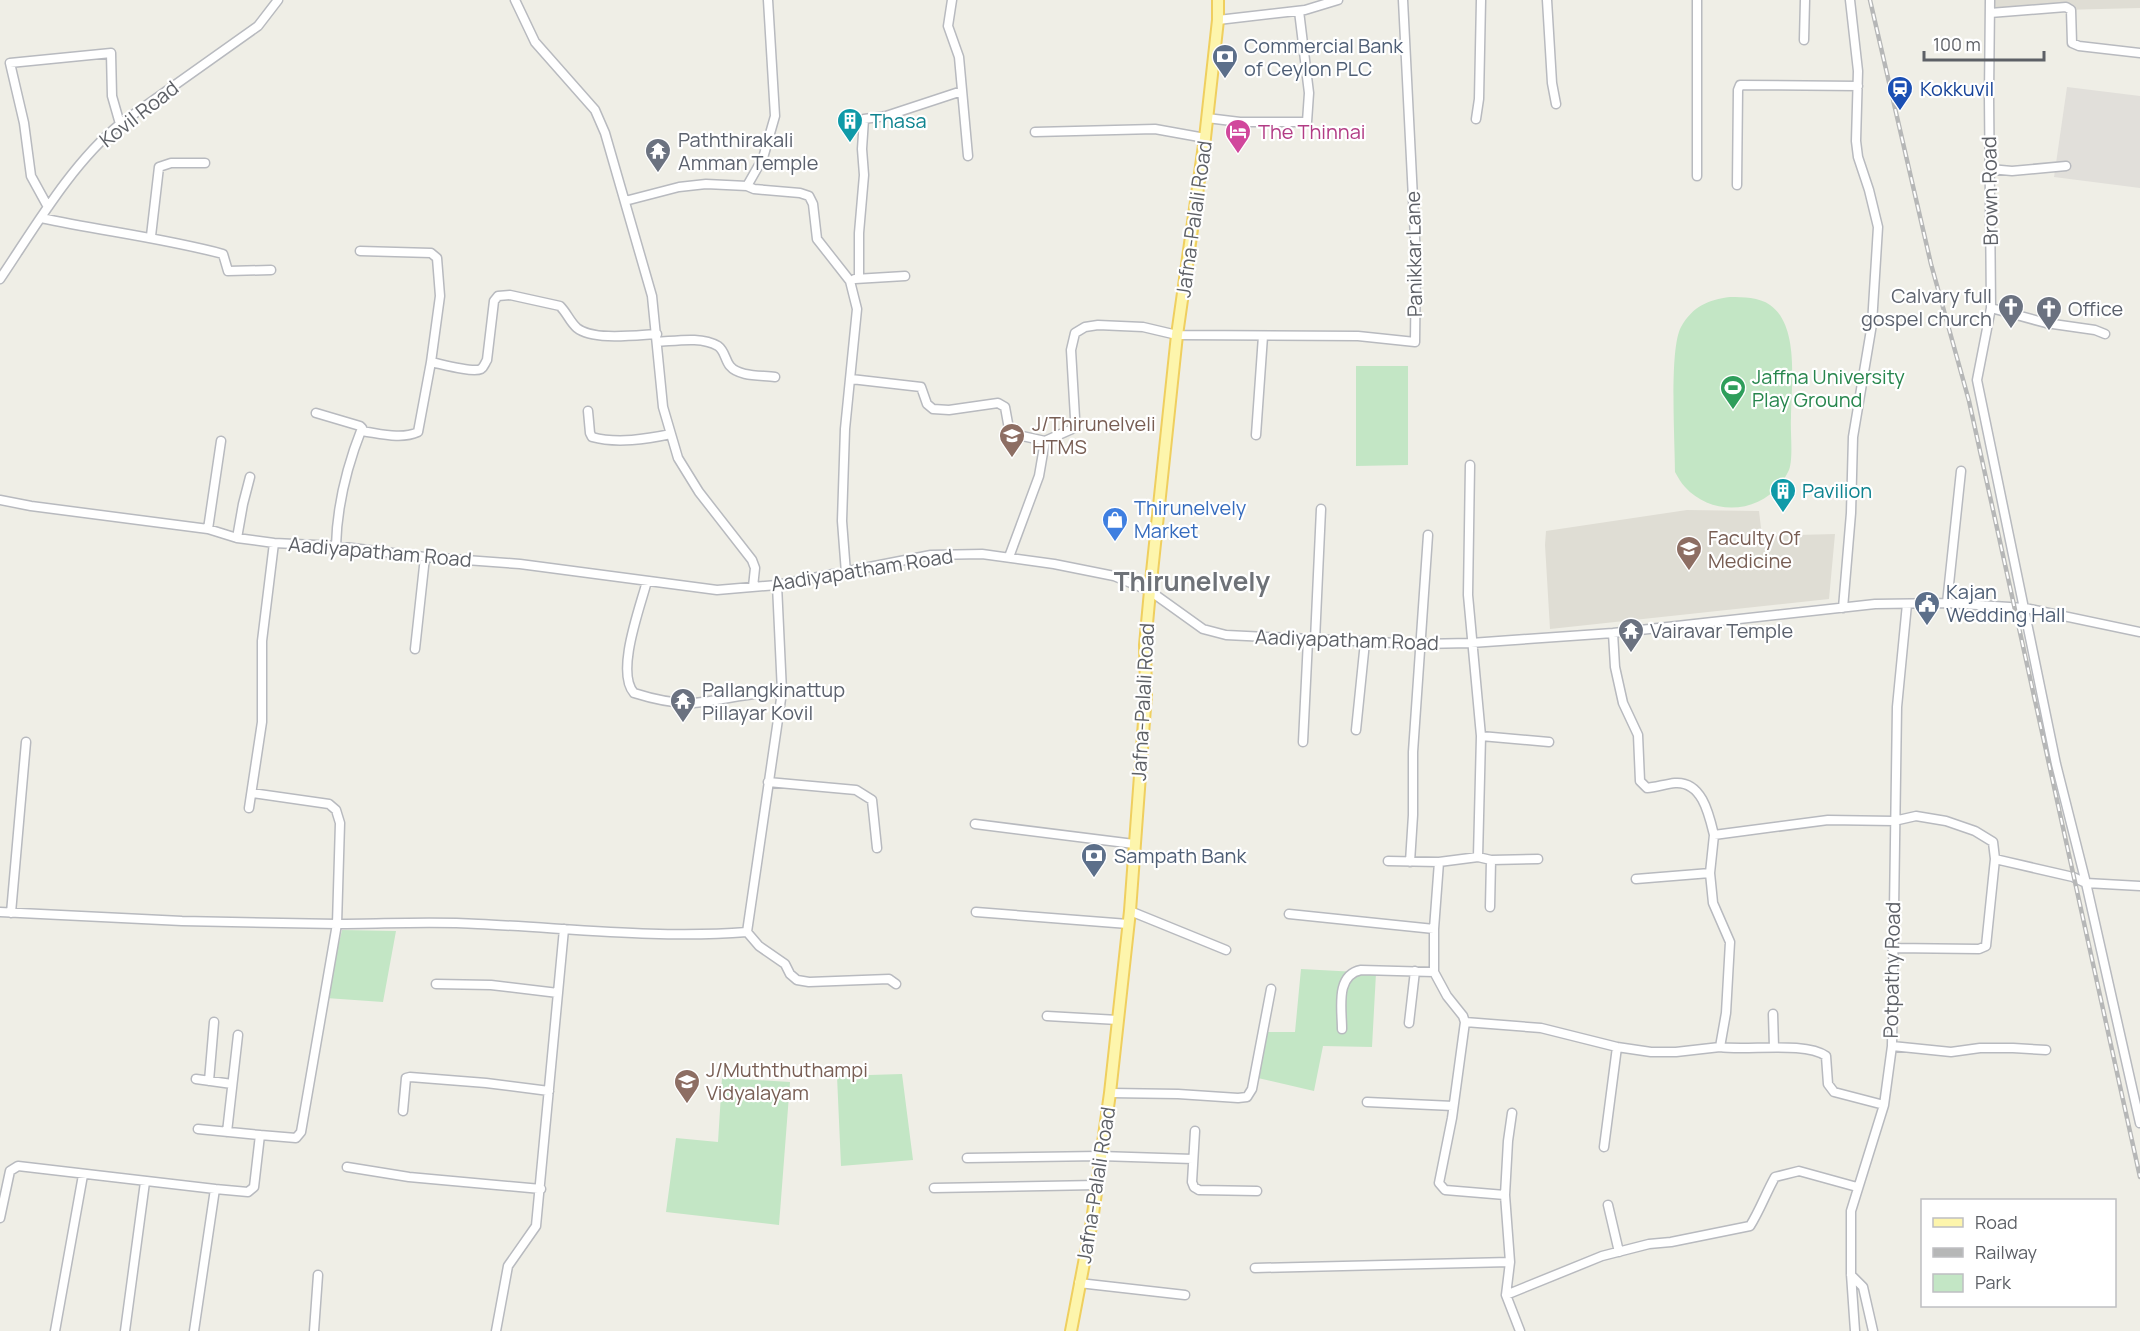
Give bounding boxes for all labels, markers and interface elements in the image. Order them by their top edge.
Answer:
scale bar [1924,24,2044,62]
place label: Commercial Bank of Ceylon PLC [1244,32,1404,82]
text: 100 m [1933,32,1981,56]
bank icon: Commercial Bank of Ceylon PLC [1210,42,1240,80]
street label: Kovil Road [94,74,184,153]
station icon: Kokkuvil [1885,74,1915,112]
place label: Kokkuvil [1920,75,1994,102]
building icon: Thasa [835,106,865,144]
place label: Thasa [870,107,927,134]
hotel icon: The Thinnai [1223,117,1253,155]
place label: The Thinnai [1258,118,1366,145]
place label: Paththirakali Amman Temple [678,126,818,176]
temple icon: Paththirakali Amman Temple [643,136,673,174]
street label: Brown Road [1975,136,2004,246]
street label: Jafna-Palali Road [1169,139,1218,299]
street label: Panikkar Lane [1399,191,1428,317]
place label: Calvary full gospel church [1861,282,1992,332]
church icon: Calvary full gospel church [1996,292,2026,330]
church icon: Office [2034,294,2064,332]
place label: Office [2068,295,2123,322]
place label: Jaffna University Play Ground [1752,363,1905,413]
sports icon: Jaffna University Play Ground [1718,373,1748,411]
place label: J/Thirunelveli HTMS [1032,410,1156,460]
school or university icon: J/Thirunelveli HTMS [997,421,1027,459]
building icon: Pavilion [1768,476,1798,514]
place label: Pavilion [1802,477,1872,504]
place label: Thirunelvely Market [1134,494,1247,544]
shop icon: Thirunelvely Market [1100,505,1130,543]
place label: Faculty Of Medicine [1708,524,1800,574]
street label: Aadiyapatham Road [287,530,473,573]
school or university icon: Faculty Of Medicine [1674,534,1704,572]
street label: Aadiyapatham Road [769,542,955,597]
district label: Thirunelvely [1114,563,1271,599]
place label: Kajan Wedding Hall [1946,578,2065,628]
public building icon: Kajan Wedding Hall [1912,589,1942,627]
temple icon: Vairavar Temple [1616,616,1646,654]
place label: Vairavar Temple [1650,617,1793,644]
street label: Jafna-Palali Road [1125,622,1160,782]
street label: Aadiyapatham Road [1255,623,1439,656]
place label: Pallangkinattup Pillayar Kovil [702,676,845,726]
temple icon: Pallangkinattup Pillayar Kovil [668,686,698,724]
bank icon: Sampath Bank [1079,841,1109,879]
place label: Sampath Bank [1114,842,1247,869]
street label: Potpathy Road [1877,901,1906,1039]
place label: J/Muththuthampi Vidyalayam [706,1056,868,1106]
school or university icon: J/Muththuthampi Vidyalayam [672,1067,702,1105]
street label: Jafna-Palali Road [1070,1105,1121,1265]
legend [1921,1199,2116,1307]
text: Road [1975,1210,2018,1234]
text: Railway [1975,1240,2037,1264]
text: Park [1975,1270,2012,1294]

